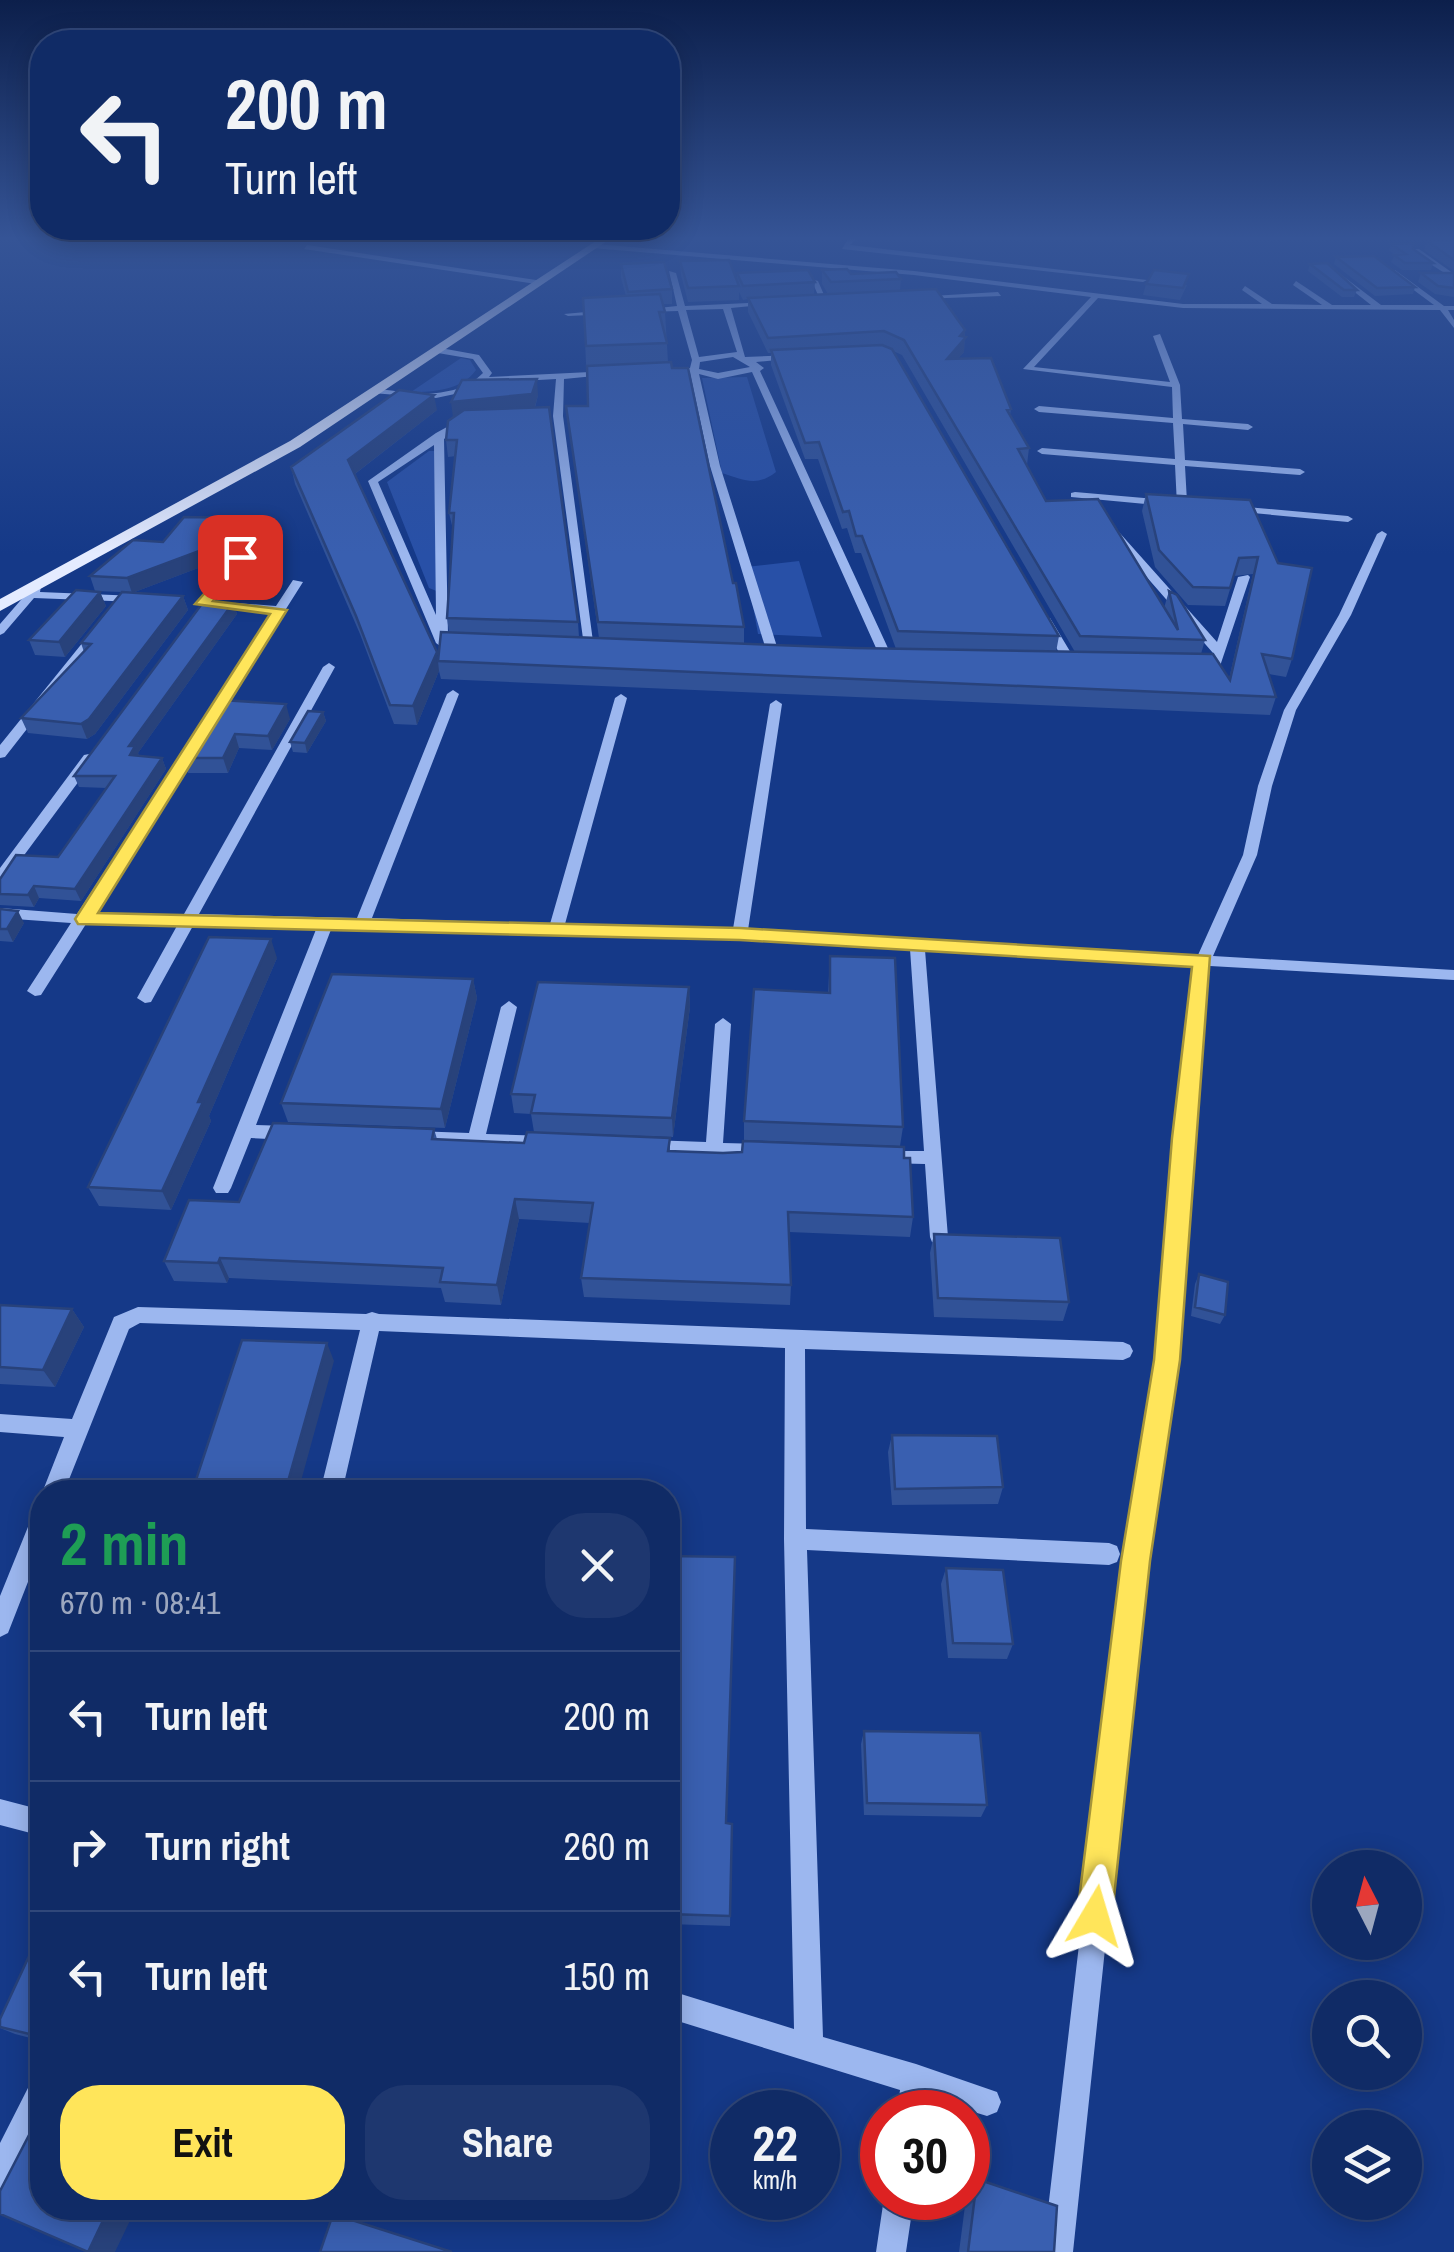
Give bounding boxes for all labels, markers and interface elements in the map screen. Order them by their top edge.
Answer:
text: 200 m [225,57,388,151]
icon: left [60,70,190,200]
text: Turn left [225,147,357,208]
pin [198,515,283,600]
icon: arrive [213,530,268,585]
text: 2 min [60,1503,189,1584]
button: close [545,1513,650,1618]
text: 670 m · 08:41 [60,1581,220,1624]
icon: left [60,1689,115,1744]
text: Turn left [145,1691,267,1742]
text: 200 m [563,1691,650,1742]
icon: right [60,1819,115,1874]
text: Turn right [145,1821,290,1872]
text: 260 m [563,1821,650,1872]
north arrow [1312,1850,1422,1960]
map controls [1312,1850,1422,2220]
position arrow [1043,1864,1147,1968]
icon: left [60,1949,115,2004]
text: Turn left [145,1951,267,2002]
text: 150 m [563,1951,650,2002]
button: search [1312,1980,1422,2090]
button: Exit [60,2085,345,2200]
button: Share [365,2085,650,2200]
speed limit sign: 30 [860,2090,990,2220]
text: 22 [752,2109,798,2177]
button: layers [1312,2110,1422,2220]
text: km/h [753,2163,797,2197]

